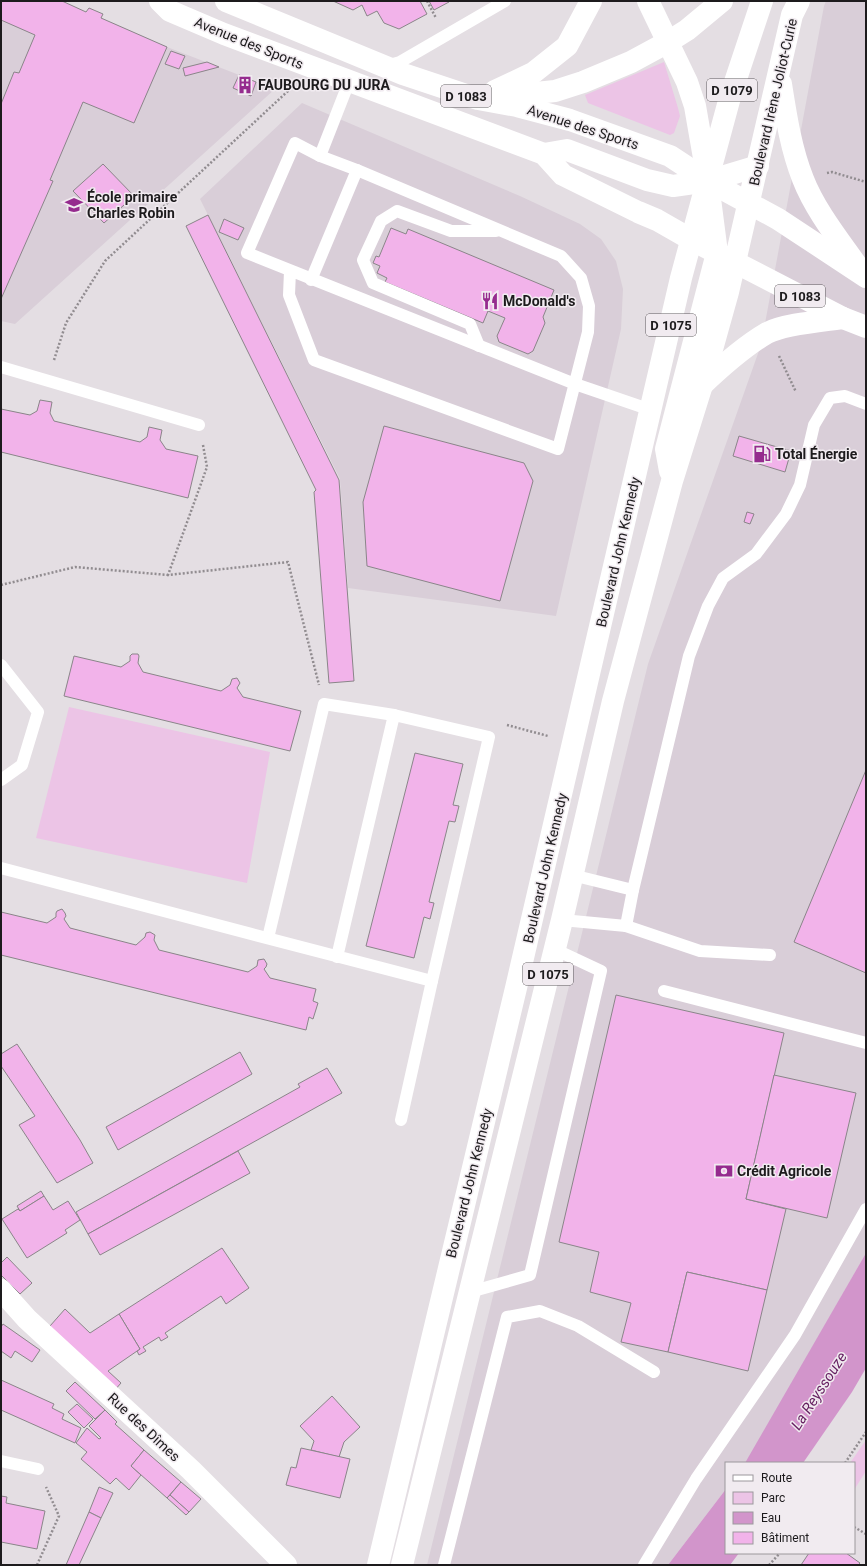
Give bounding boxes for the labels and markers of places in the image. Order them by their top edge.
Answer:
building icon: FAUBOURG DU JURA [235,75,255,95]
place label: FAUBOURG DU JURA [258,77,391,93]
place label: École primaire Charles Robin [87,188,178,221]
school or university icon: École primaire Charles Robin [64,195,84,215]
restaurant icon: McDonald's [480,291,500,311]
place label: McDonald's [503,293,575,309]
fuel station icon: Total Énergie [752,444,772,464]
place label: Total Énergie [775,445,858,462]
bank icon: Crédit Agricole [714,1161,734,1181]
place label: Crédit Agricole [737,1163,832,1179]

